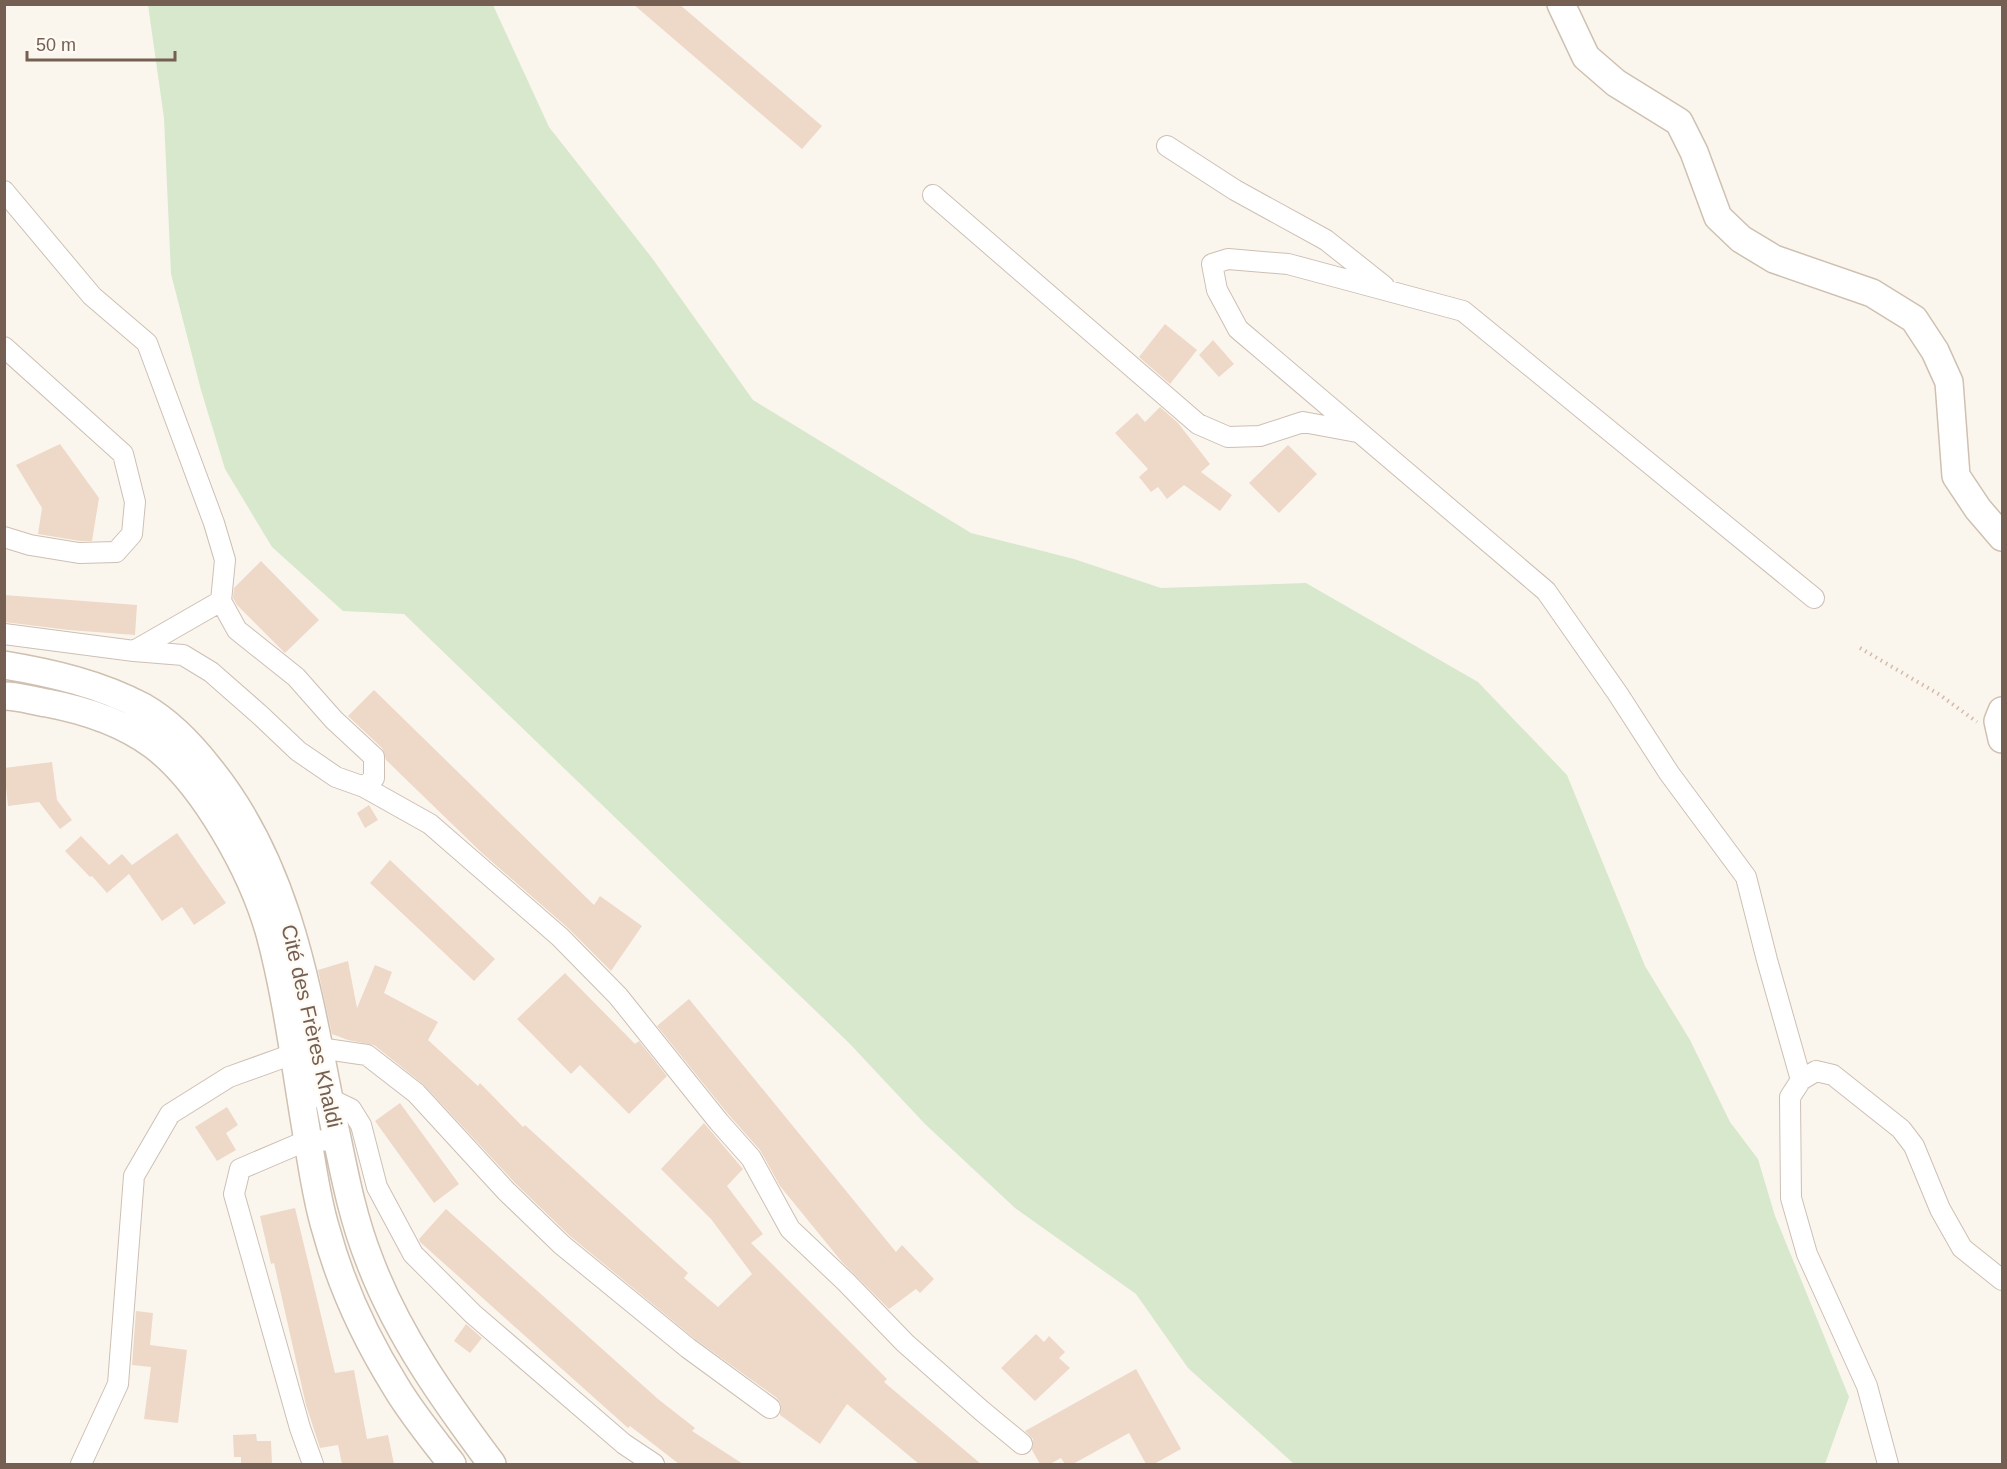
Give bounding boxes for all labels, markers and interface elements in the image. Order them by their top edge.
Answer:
scale bar [27,24,176,62]
text: 50 m [36,35,76,55]
street label: Cité des Frères Khaldi [277,922,347,1130]

